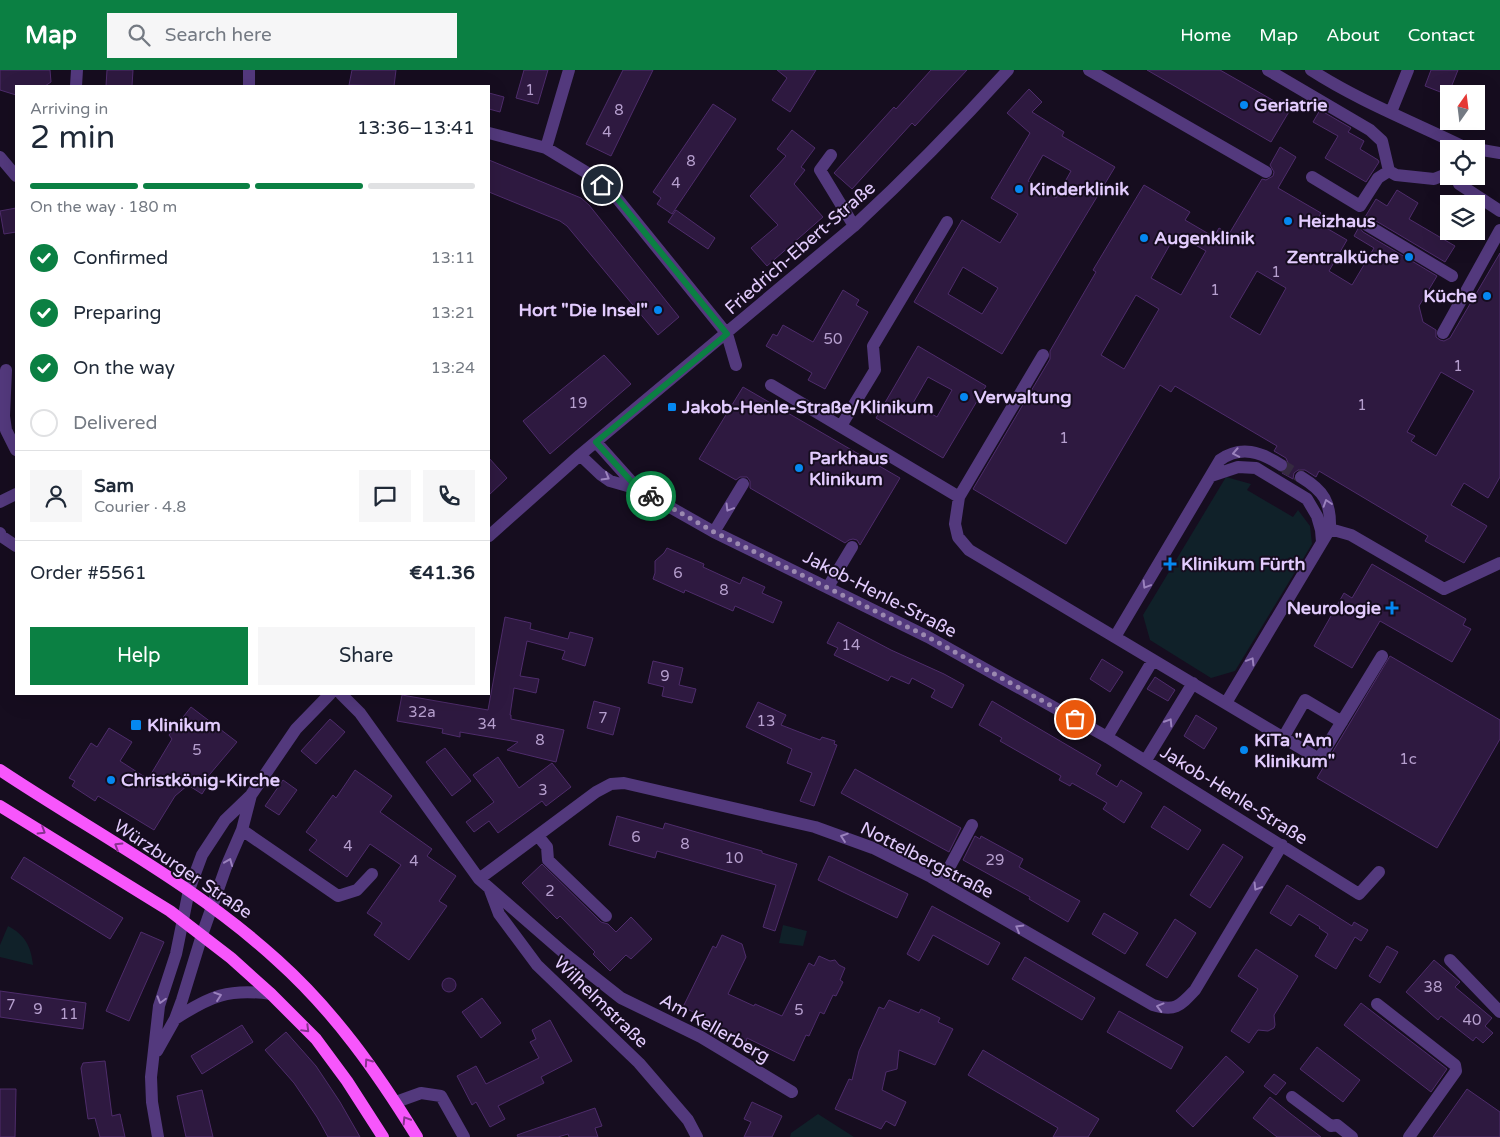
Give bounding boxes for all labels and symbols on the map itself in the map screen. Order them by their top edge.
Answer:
house number: 1 [525,81,535,99]
north arrow [1440,85,1485,130]
place label: Geriatrie [1254,94,1328,116]
marker: Geriatrie [1238,99,1250,111]
house number: 8 [614,101,624,119]
house number: 4 [602,123,612,141]
house number: 8 [686,152,696,170]
pin [581,164,623,206]
house number: 4 [671,174,681,192]
street label: Friedrich-Ebert-Straße [720,177,880,319]
place label: Kinderklinik [1029,178,1129,200]
marker: Kinderklinik [1013,183,1025,195]
place label: Heizhaus [1298,210,1376,232]
marker: Heizhaus [1282,215,1294,227]
place label: Augenklinik [1154,227,1255,249]
marker: Augenklinik [1138,232,1150,244]
place label: Zentralküche [1287,246,1399,268]
marker: Zentralküche [1403,251,1415,263]
house number: 1 [1271,263,1281,281]
house number: 1 [1210,281,1220,299]
place label: Küche [1423,285,1477,307]
marker: Küche [1481,290,1493,302]
place label: Hort "Die Insel" [519,299,648,321]
marker: Hort "Die Insel" [652,304,664,316]
house number: 50 [824,330,842,348]
house number: 1 [1453,357,1463,375]
place label: Verwaltung [974,386,1072,408]
marker: Verwaltung [958,391,970,403]
house number: 19 [569,394,587,412]
place label: Jakob-Henle-Straße/Klinikum [681,396,933,418]
house number: 1 [1357,396,1367,414]
marker: Jakob-Henle-Straße/Klinikum [666,401,678,413]
house number: 1 [1059,429,1069,447]
place label: Parkhaus Klinikum [809,447,888,490]
one-way arrow [1231,448,1240,458]
marker: Parkhaus Klinikum [793,462,805,474]
one-way arrow [601,471,610,481]
courier [626,471,676,521]
one-way arrow [1322,500,1332,508]
one-way arrow [725,503,735,512]
street label: Jakob-Henle-Straße [799,546,961,642]
place label: Klinikum Fürth [1181,553,1305,575]
marker: Klinikum Fürth [1163,557,1177,571]
house number: 6 [673,564,683,582]
one-way arrow [1143,579,1153,588]
house number: 8 [719,581,729,599]
place label: Neurologie [1287,597,1381,619]
marker: Neurologie [1385,601,1399,615]
house number: 14 [842,636,860,654]
one-way arrow [1245,658,1255,667]
house number: 9 [660,667,670,685]
pin [1054,698,1096,740]
house number: 32a [408,703,436,721]
house number: 7 [598,709,608,727]
house number: 13 [757,712,775,730]
place label: Klinikum [147,714,221,736]
house number: 34 [478,715,496,733]
marker: Klinikum [129,718,143,732]
one-way arrow [1163,718,1173,727]
place label: KiTa "Am Klinikum" [1254,729,1335,772]
house number: 8 [535,731,545,749]
house number: 5 [192,741,202,759]
street label: Jakob-Henle-Straße [1156,741,1312,849]
marker: KiTa "Am Klinikum" [1238,744,1250,756]
house number: 1c [1399,750,1417,768]
place label: Christkönig-Kirche [121,769,280,791]
marker: Christkönig-Kirche [105,774,117,786]
house number: 3 [538,781,548,799]
street label: Würzburger Straße [110,815,256,923]
street label: Nottelbergstraße [857,817,997,903]
one-way arrow [36,825,45,835]
house number: 6 [631,828,641,846]
one-way arrow [840,833,848,843]
house number: 8 [680,835,690,853]
house number: 4 [343,837,353,855]
one-way arrow [115,842,124,852]
house number: 10 [725,849,743,867]
house number: 29 [986,851,1004,869]
house number: 4 [409,852,419,870]
one-way arrow [222,858,233,867]
house number: 2 [545,882,555,900]
one-way arrow [1253,882,1263,891]
one-way arrow [1015,924,1024,934]
street label: Wilhelmstraße [549,951,653,1053]
house number: 38 [1424,978,1442,996]
street label: Am Kellerberg [656,989,774,1067]
one-way arrow [213,992,222,1002]
house number: 7 [6,996,16,1014]
one-way arrow [157,996,167,1004]
house number: 9 [33,1000,43,1018]
house number: 5 [794,1001,804,1019]
one-way arrow [1156,1002,1165,1012]
house number: 11 [60,1005,78,1023]
house number: 40 [1463,1011,1481,1029]
one-way arrow [300,1023,309,1032]
one-way arrow [365,1058,374,1068]
one-way arrow [403,1116,413,1125]

